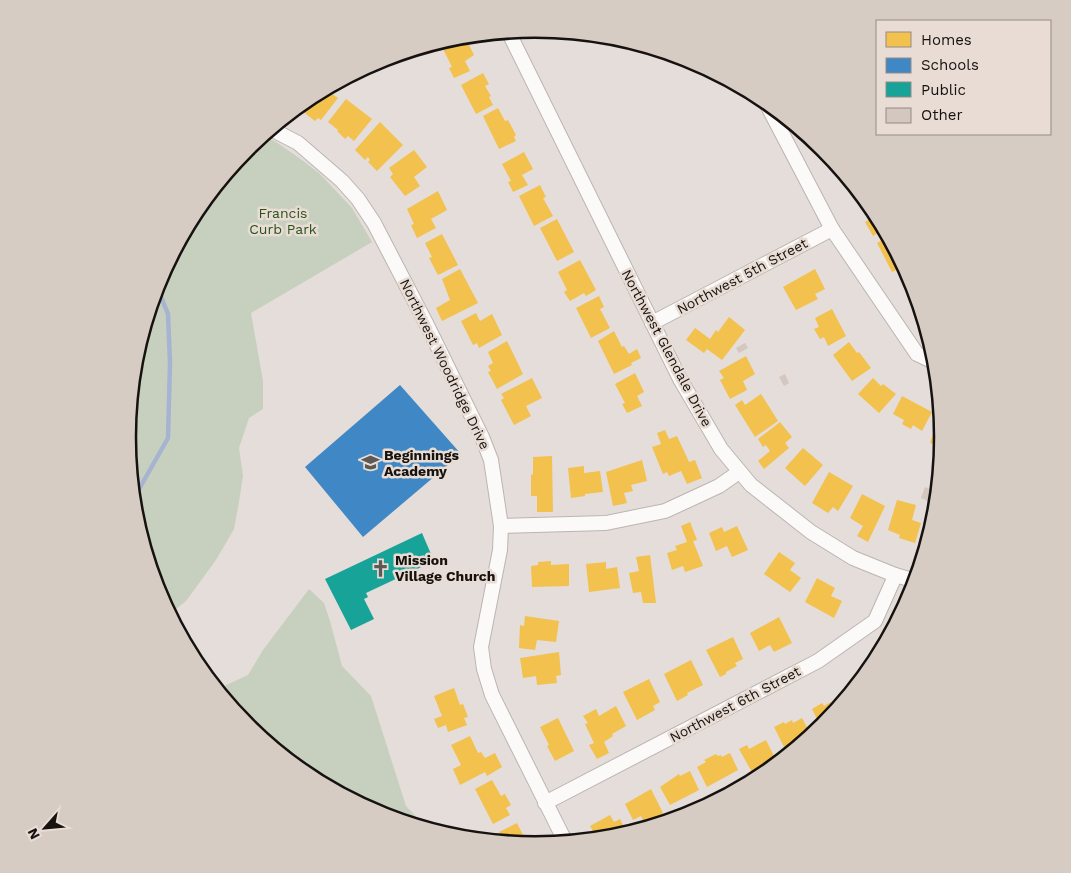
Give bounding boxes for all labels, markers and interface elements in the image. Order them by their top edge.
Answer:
legend [876,20,1051,135]
text: Homes [921,31,972,49]
text: Schools [921,56,979,74]
text: Public [921,81,966,99]
text: Other [921,106,963,124]
park label: Francis Curb Park [249,205,317,237]
street label: Northwest 5th Street [674,235,810,317]
street label: Northwest Glendale Drive [619,267,715,429]
street label: Northwest Woodridge Drive [397,276,493,452]
place label: Beginnings Academy [384,447,460,479]
school or university icon: Beginnings Academy [360,453,380,473]
place label: Mission Village Church [395,552,495,584]
church icon: Mission Village Church [371,558,391,578]
street label: Northwest 6th Street [667,663,803,745]
north arrow [20,803,70,853]
text: N [24,826,43,842]

